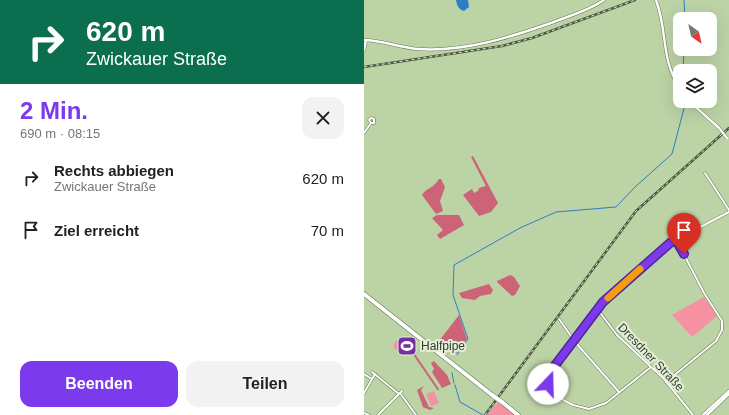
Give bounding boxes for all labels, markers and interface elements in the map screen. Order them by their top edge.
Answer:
north arrow [673,12,717,56]
map controls [673,12,717,108]
icon: right [20,16,72,68]
text: 620 m [86,16,165,47]
text: Zwickauer Straße [86,49,227,69]
button: layers [673,64,717,108]
text: 2 Min. [20,97,88,124]
button: close [302,97,344,139]
text: 690 m · 08:15 [20,126,100,141]
text: Rechts abbiegen [54,162,174,179]
icon: right [20,167,42,189]
text: 620 m [302,170,344,187]
text: Zwickauer Straße [54,179,156,194]
pin [667,213,701,254]
icon: arrive [20,219,42,241]
icon: arrive [673,219,695,241]
text: Ziel erreicht [54,222,139,239]
text: 70 m [311,222,344,239]
street label: Dresdner Straße [615,320,687,394]
sports icon: Halfpipe [396,335,418,357]
place label: Halfpipe [421,339,465,353]
button: Beenden [20,361,178,407]
button: Teilen [186,361,344,407]
position arrow [527,363,569,405]

